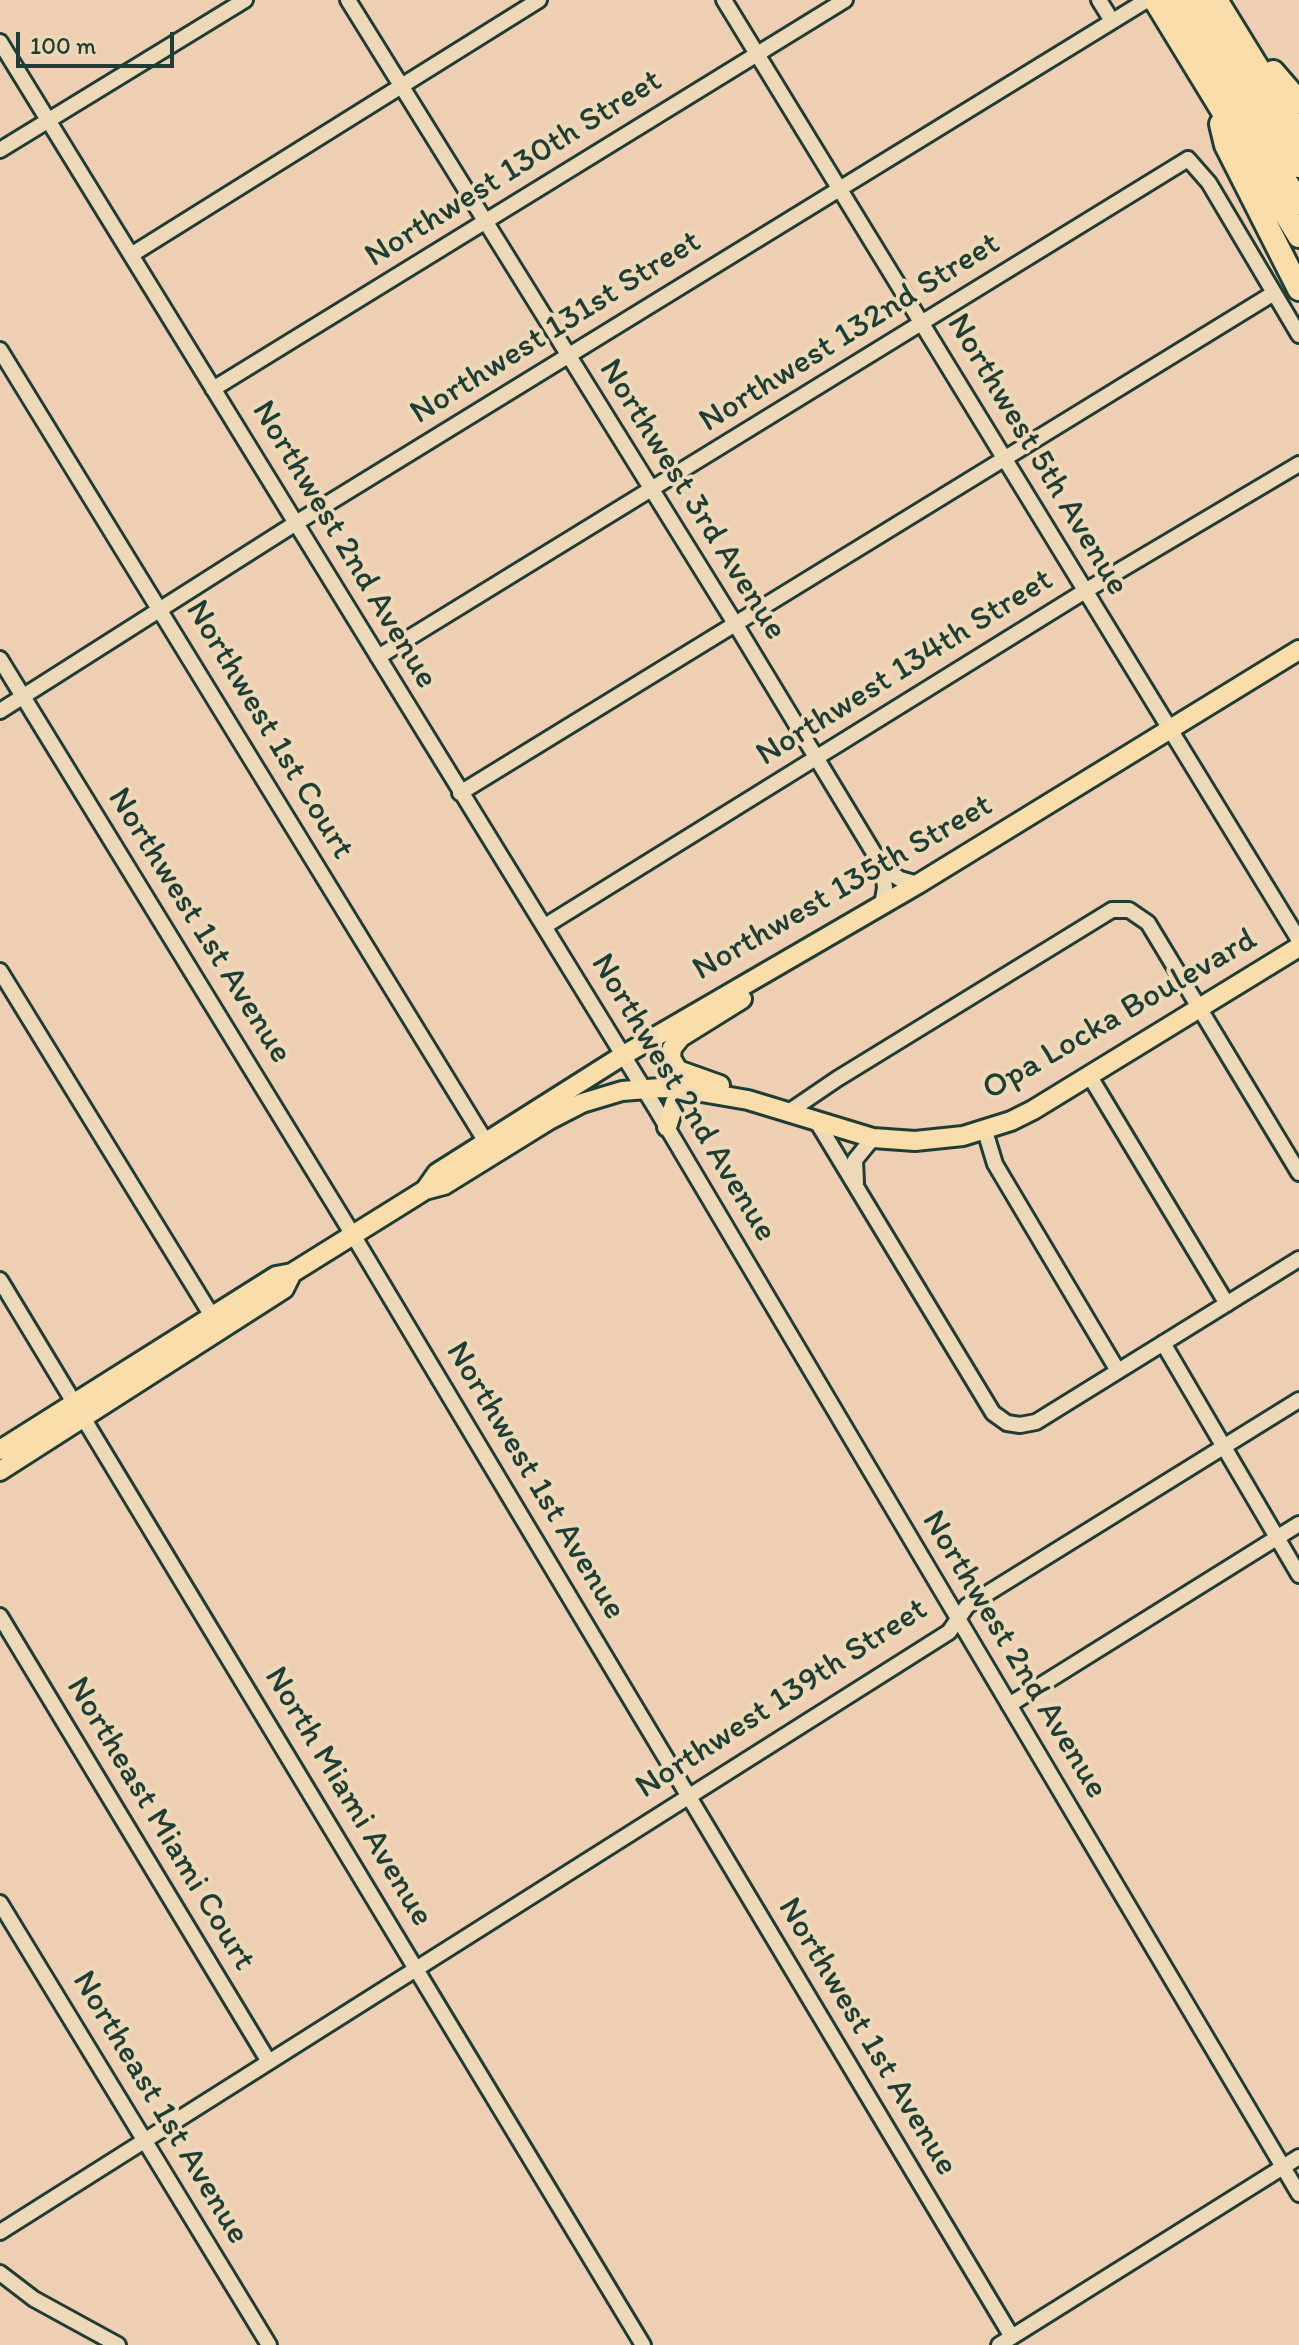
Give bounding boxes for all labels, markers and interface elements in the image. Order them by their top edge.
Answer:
scale bar [20,16,178,66]
text: 100 m [30,31,96,60]
street label: Northwest 130th Street [358,61,670,277]
street label: Northwest 131st Street [403,222,709,434]
street label: Northwest 132nd Street [692,224,1008,442]
street label: Northwest 5th Avenue [937,307,1137,603]
street label: Northwest 3rd Avenue [589,352,795,648]
street label: Northwest 2nd Avenue [242,394,446,696]
street label: Northwest 134th Street [749,560,1061,776]
street label: Northwest 1st Court [176,593,362,867]
street label: Northwest 1st Avenue [98,781,300,1071]
street label: Northwest 135th Street [686,785,1000,991]
street label: Opa Locka Boulevard [976,920,1264,1110]
street label: Northwest 2nd Avenue [581,947,785,1249]
street label: Northwest 1st Avenue [436,1335,634,1627]
street label: Northwest 2nd Avenue [912,1504,1116,1806]
street label: Northwest 139th Street [629,1589,935,1809]
street label: North Miami Avenue [254,1660,442,1934]
street label: Northeast Miami Court [56,1670,264,1978]
street label: Northwest 1st Avenue [768,1891,966,2183]
street label: Northeast 1st Avenue [62,1964,258,2252]

